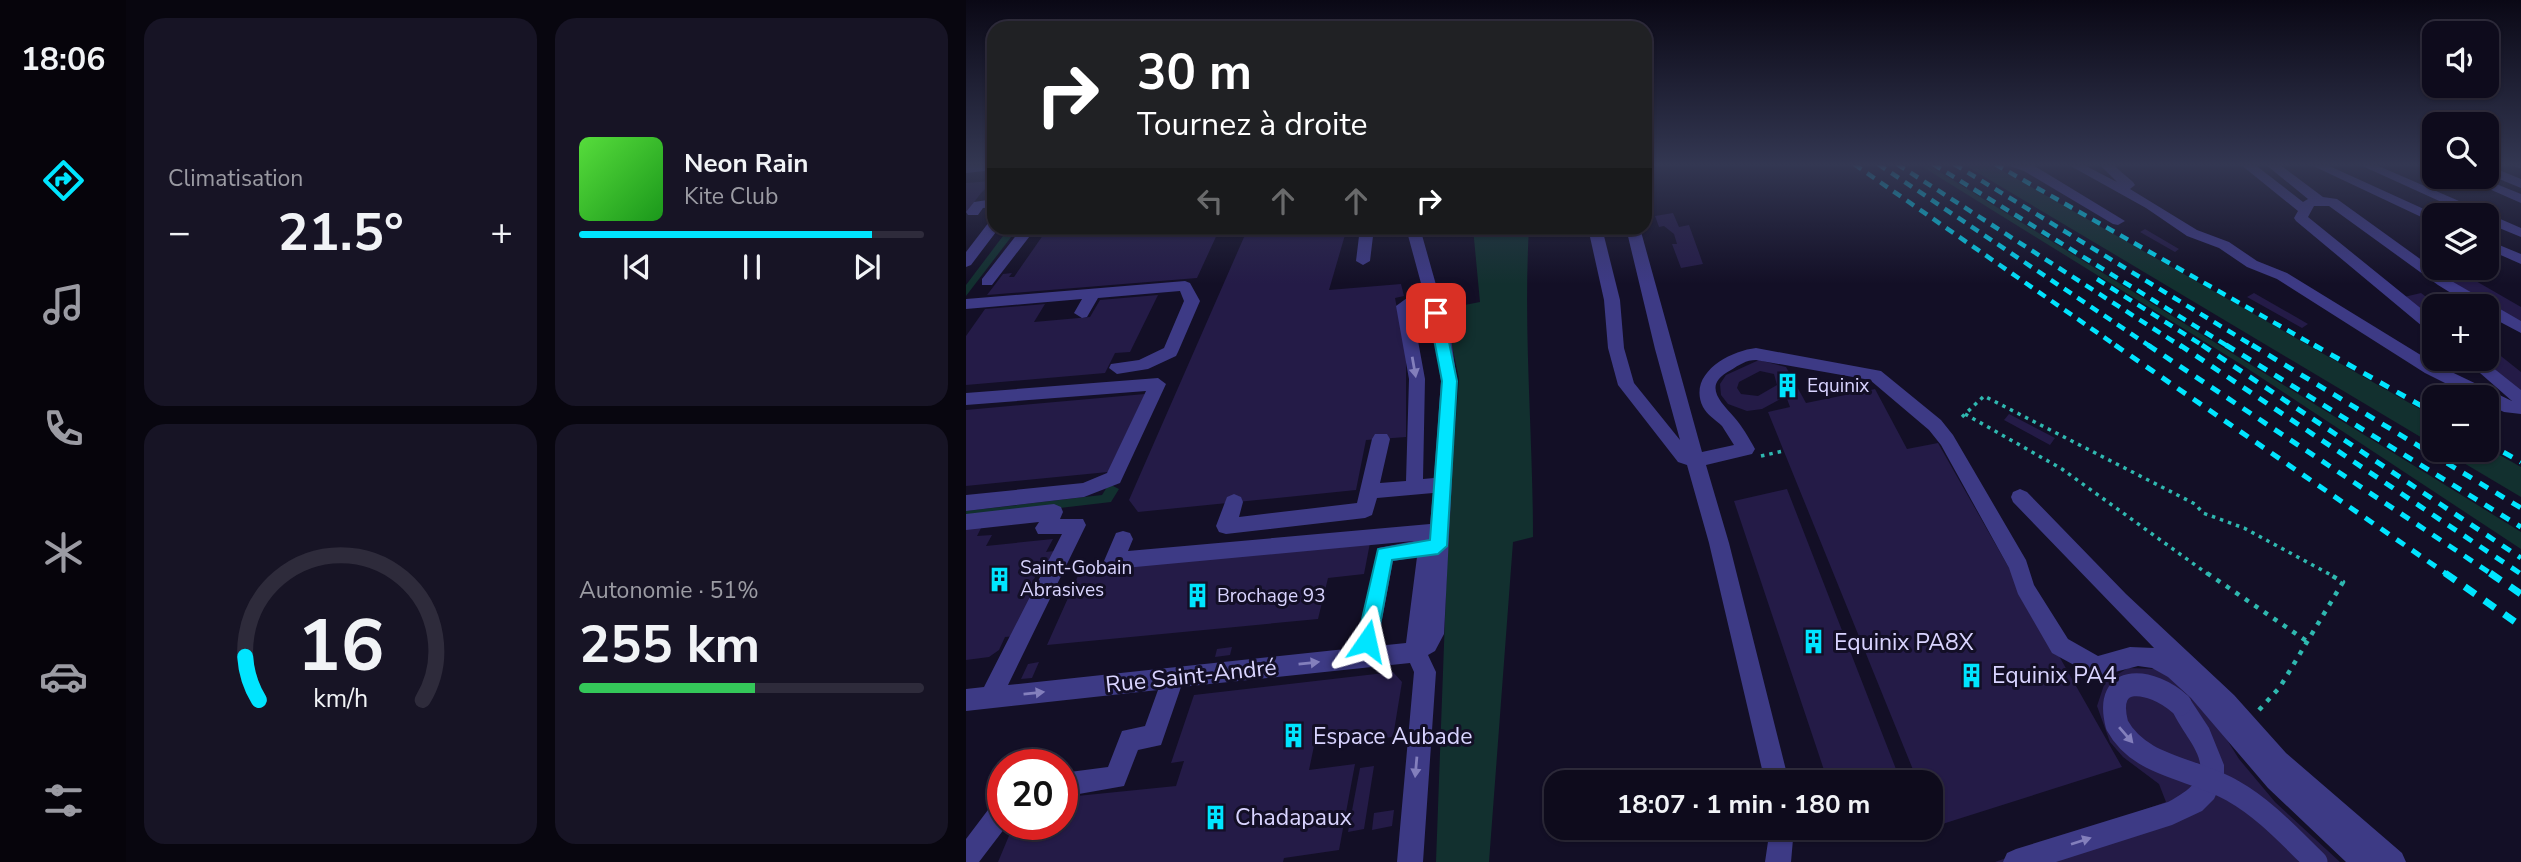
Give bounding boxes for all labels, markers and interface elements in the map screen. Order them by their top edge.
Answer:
map controls [2422,21,2499,462]
button: sound [2422,21,2499,98]
text: 18:06 [21,38,105,81]
text: 30 m [1137,39,1252,106]
icon: right [1022,49,1113,140]
text: Tournez à droite [1137,103,1368,146]
button: search [2422,112,2499,189]
text: Neon Rain [684,146,809,181]
icon: directions [39,156,88,205]
text: Climatisation [168,163,303,194]
text: Kite Club [684,181,778,212]
icon: left [1191,182,1229,220]
icon: ahead [1264,182,1302,220]
icon: ahead [1337,182,1375,220]
icon: right [1410,182,1448,220]
text: 21.5° [277,197,404,268]
button: layers [2422,203,2499,280]
text: − [168,207,191,258]
text: + [490,207,513,258]
icon: previous [618,248,656,286]
icon: pause [733,248,771,286]
icon: next [848,248,886,286]
icon: music [39,280,88,329]
pin [1406,283,1466,343]
icon: arrive [1417,294,1455,332]
button: + [2422,294,2499,371]
one-way arrow [1409,356,1420,378]
building icon: Equinix [1773,372,1801,400]
place label: Equinix [1807,373,1869,399]
button: − [2422,385,2499,462]
icon: phone [39,404,88,453]
icon: climate [39,528,88,577]
place label: Saint-Gobain Abrasives [1020,555,1132,603]
building icon: Saint-Gobain Abrasives [986,565,1014,593]
text: Autonomie · 51% [579,575,759,606]
building icon: Brochage 93 [1183,582,1211,610]
place label: Brochage 93 [1217,583,1326,609]
text: 16 [297,596,384,696]
position arrow [1330,604,1404,678]
text: 255 km [579,609,760,680]
place label: Equinix PA8X [1834,627,1974,658]
building icon: Equinix PA8X [1800,628,1828,656]
icon: car [39,652,88,701]
street label: Rue Saint-André [1104,652,1278,700]
one-way arrow [1298,658,1320,669]
place label: Equinix PA4 [1992,660,2117,691]
building icon: Equinix PA4 [1958,661,1986,689]
text: km/h [313,682,368,716]
one-way arrow [1023,687,1045,698]
place label: Espace Aubade [1313,721,1472,752]
building icon: Espace Aubade [1279,722,1307,750]
one-way arrow [2118,726,2134,744]
speed limit sign: 20 [987,749,1078,840]
one-way arrow [1410,757,1421,779]
icon: filters [39,776,88,825]
text: 18:07 · 1 min · 180 m [1617,787,1870,822]
place label: Chadapaux [1235,802,1352,833]
building icon: Chadapaux [1201,803,1229,831]
one-way arrow [2071,835,2092,845]

